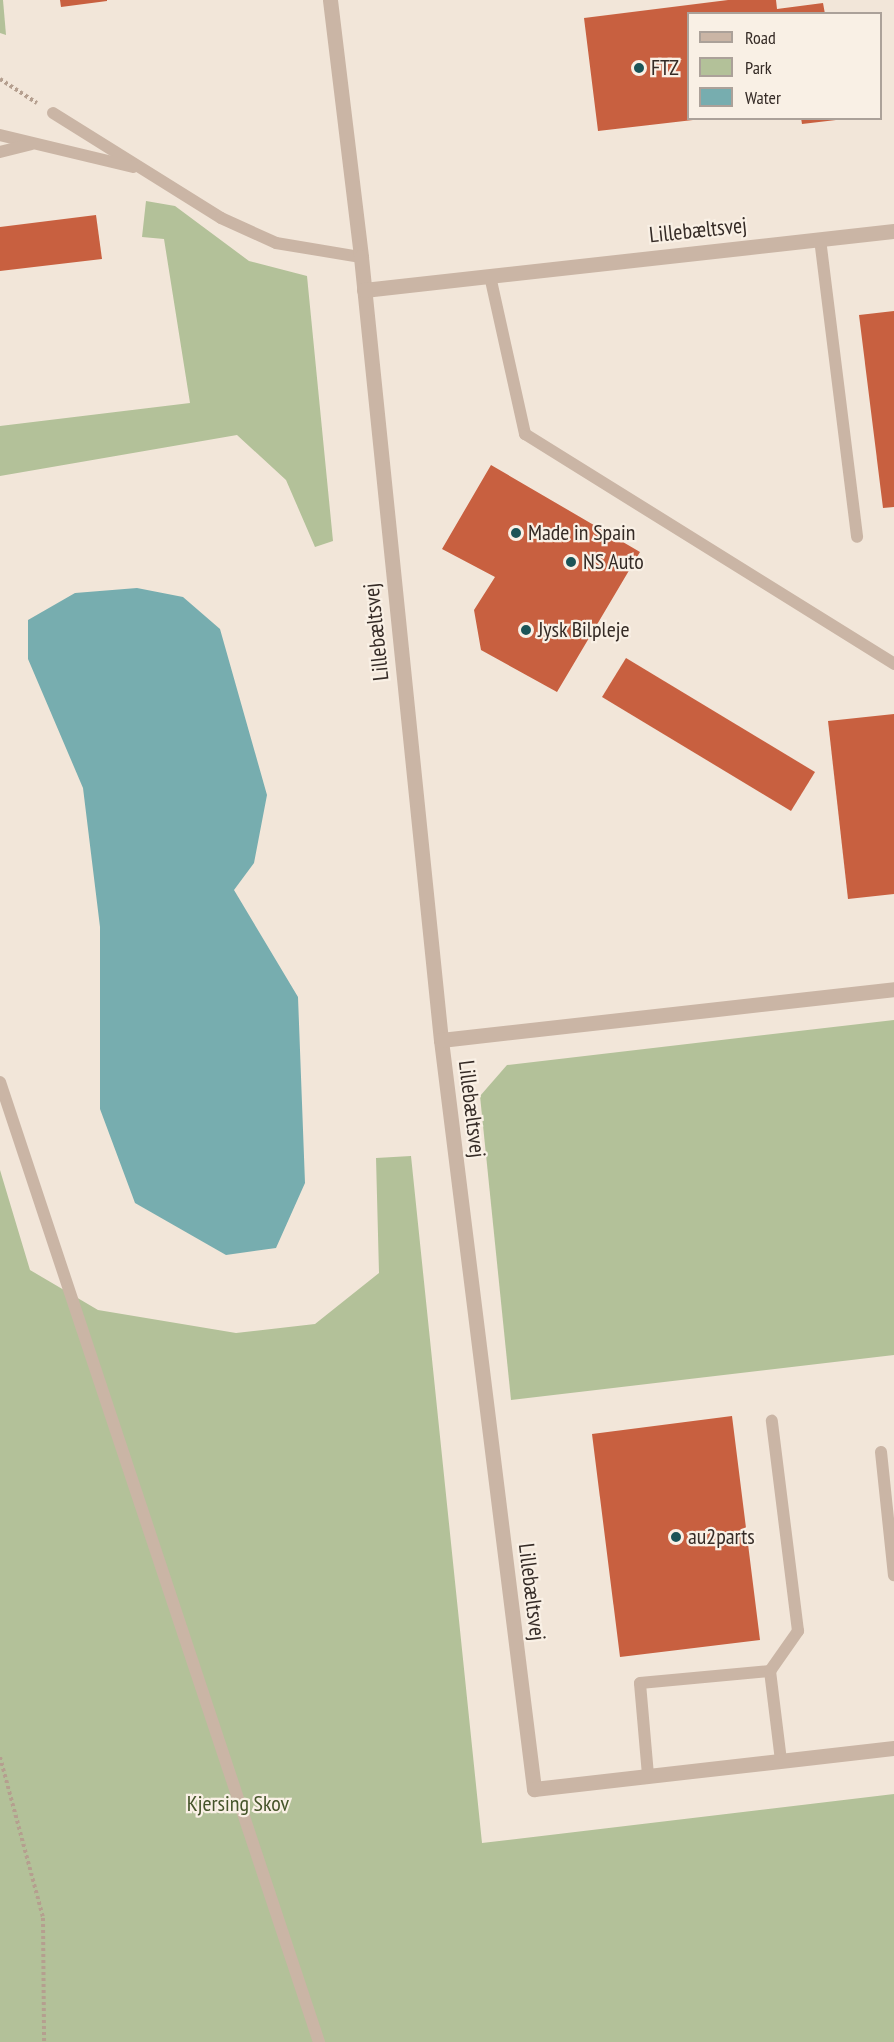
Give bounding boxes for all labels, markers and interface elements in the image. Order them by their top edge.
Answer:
legend [687,12,882,120]
text: Road [745,26,776,49]
place label: FTZ [651,55,679,81]
text: Park [745,56,772,79]
marker: FTZ [632,61,646,75]
text: Water [745,86,781,109]
street label: Lillebæltsvej [648,212,748,248]
place label: Made in Spain [528,520,635,546]
marker: Made in Spain [509,526,523,540]
place label: NS Auto [583,549,644,575]
marker: NS Auto [564,555,578,569]
street label: Lillebæltsvej [358,582,394,682]
place label: Jysk Bilpleje [538,617,630,643]
marker: Jysk Bilpleje [519,623,533,637]
street label: Lillebæltsvej [453,1059,491,1159]
place label: au2parts [688,1524,755,1550]
marker: au2parts [669,1530,683,1544]
street label: Lillebæltsvej [513,1542,551,1642]
park label: Kjersing Skov [187,1791,289,1817]

